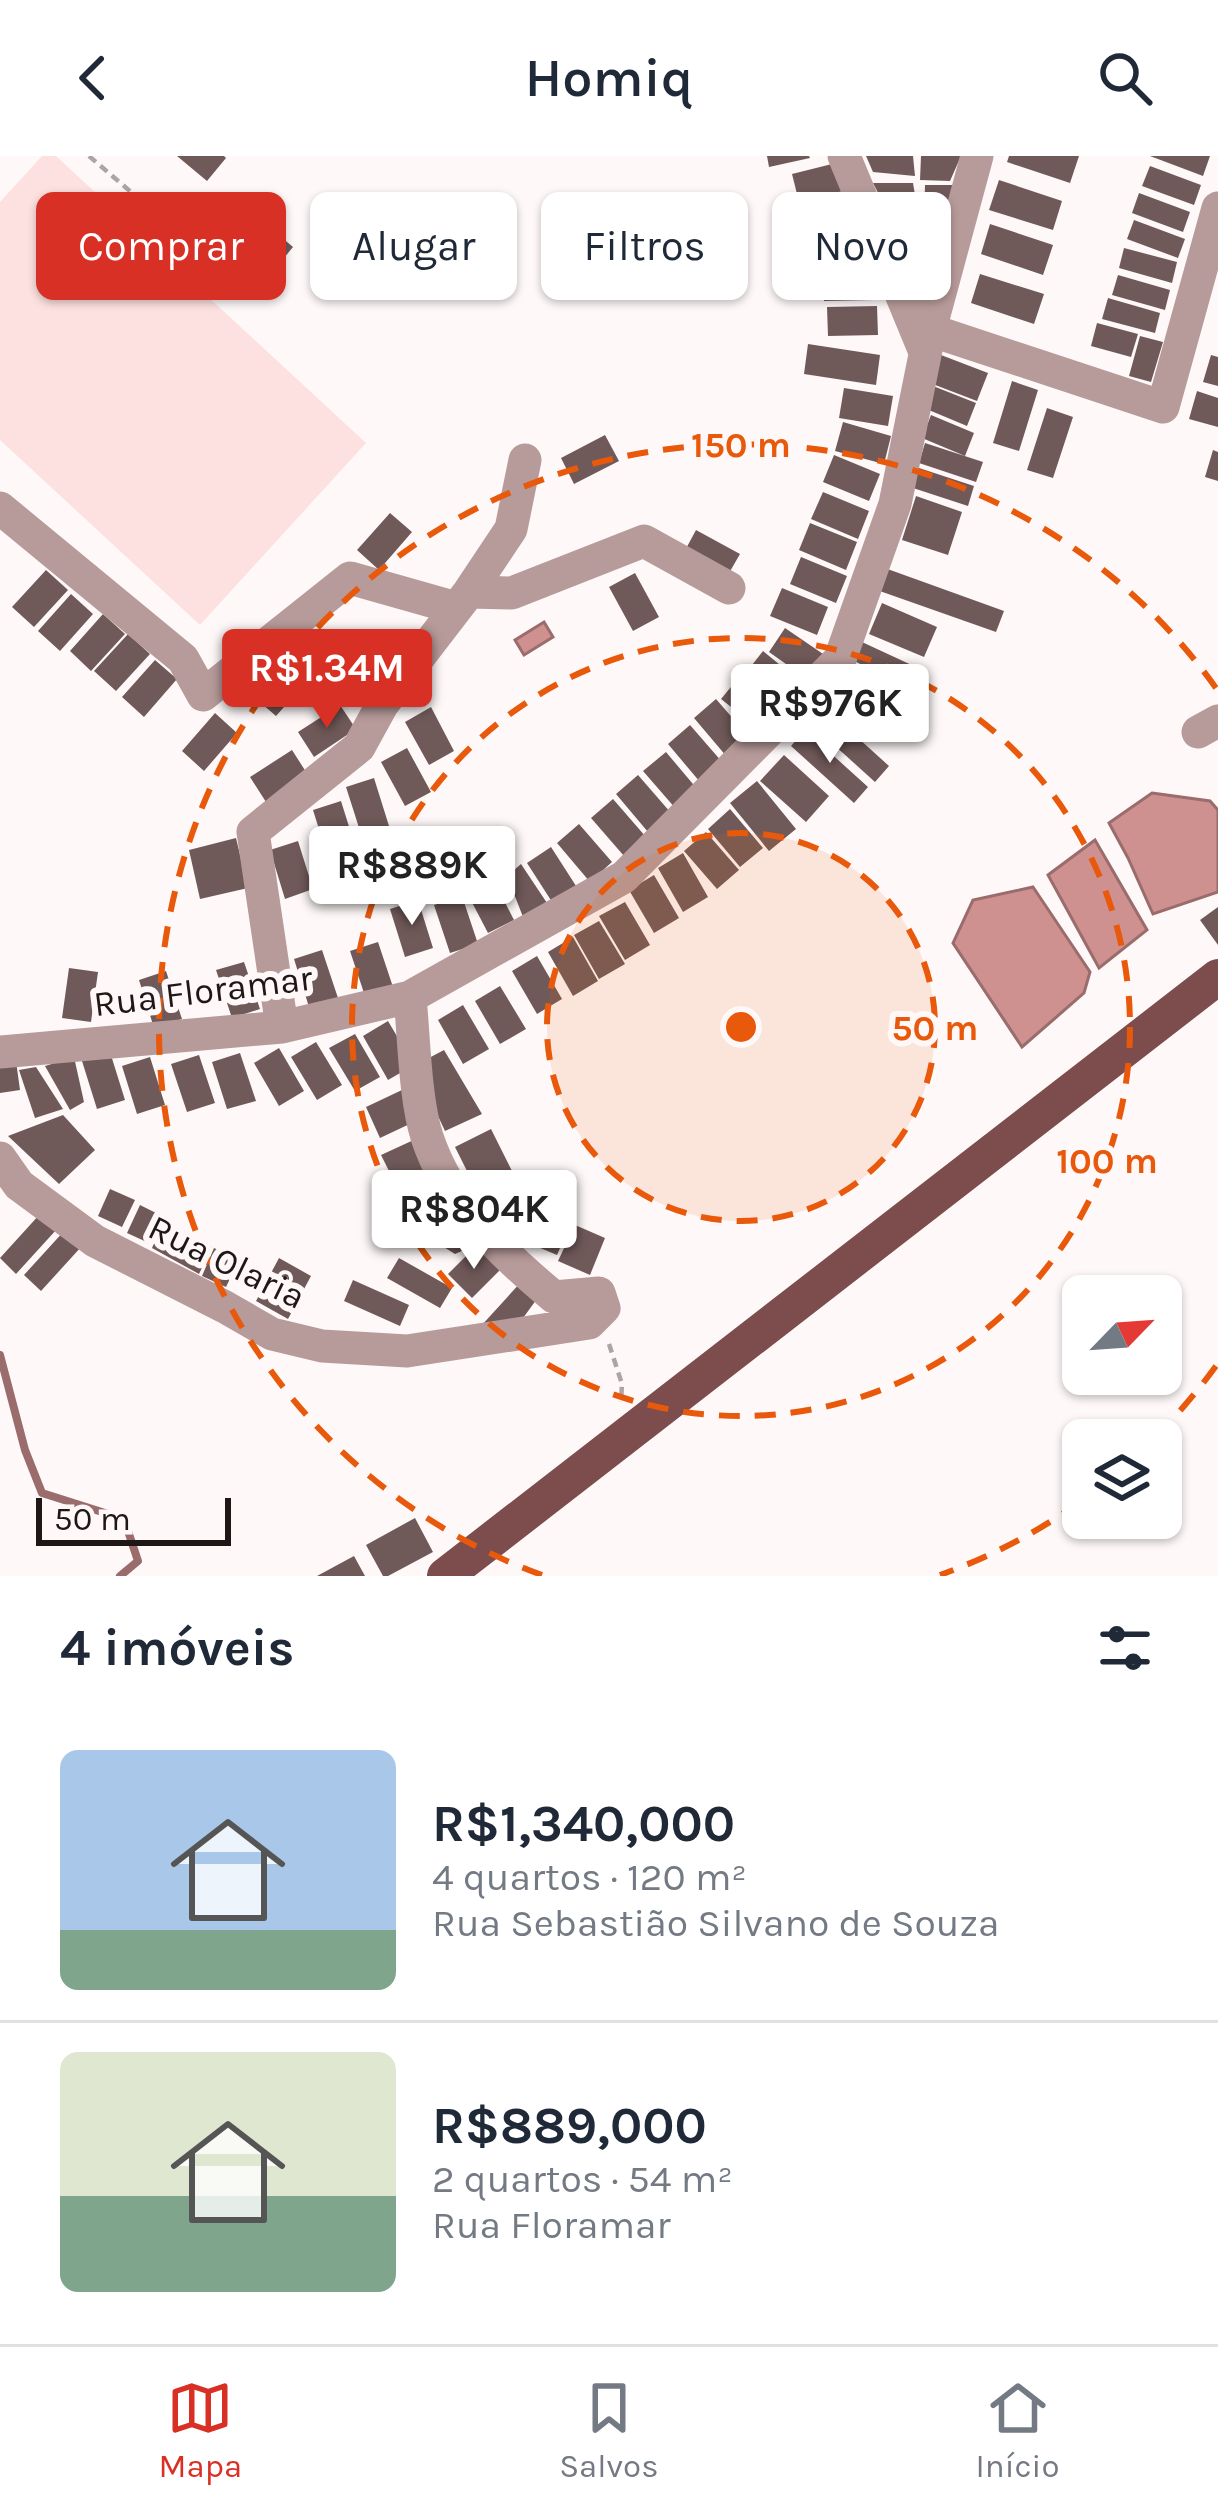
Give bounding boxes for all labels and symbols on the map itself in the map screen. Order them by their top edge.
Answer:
text: 150 m [691,424,791,466]
pin: R$1.34M [216,629,438,731]
pin: R$976K [732,664,928,766]
pin: R$889K [314,826,510,928]
street label: Rua Floramar [91,957,316,1025]
centre of rings [720,1006,762,1048]
text: 50 m [892,1007,979,1049]
text: 100 m [1056,1140,1158,1182]
pin: R$804K [376,1170,572,1272]
street label: Rua Olaria [142,1206,312,1318]
north arrow [1062,1275,1182,1395]
scale bar [36,1492,231,1545]

